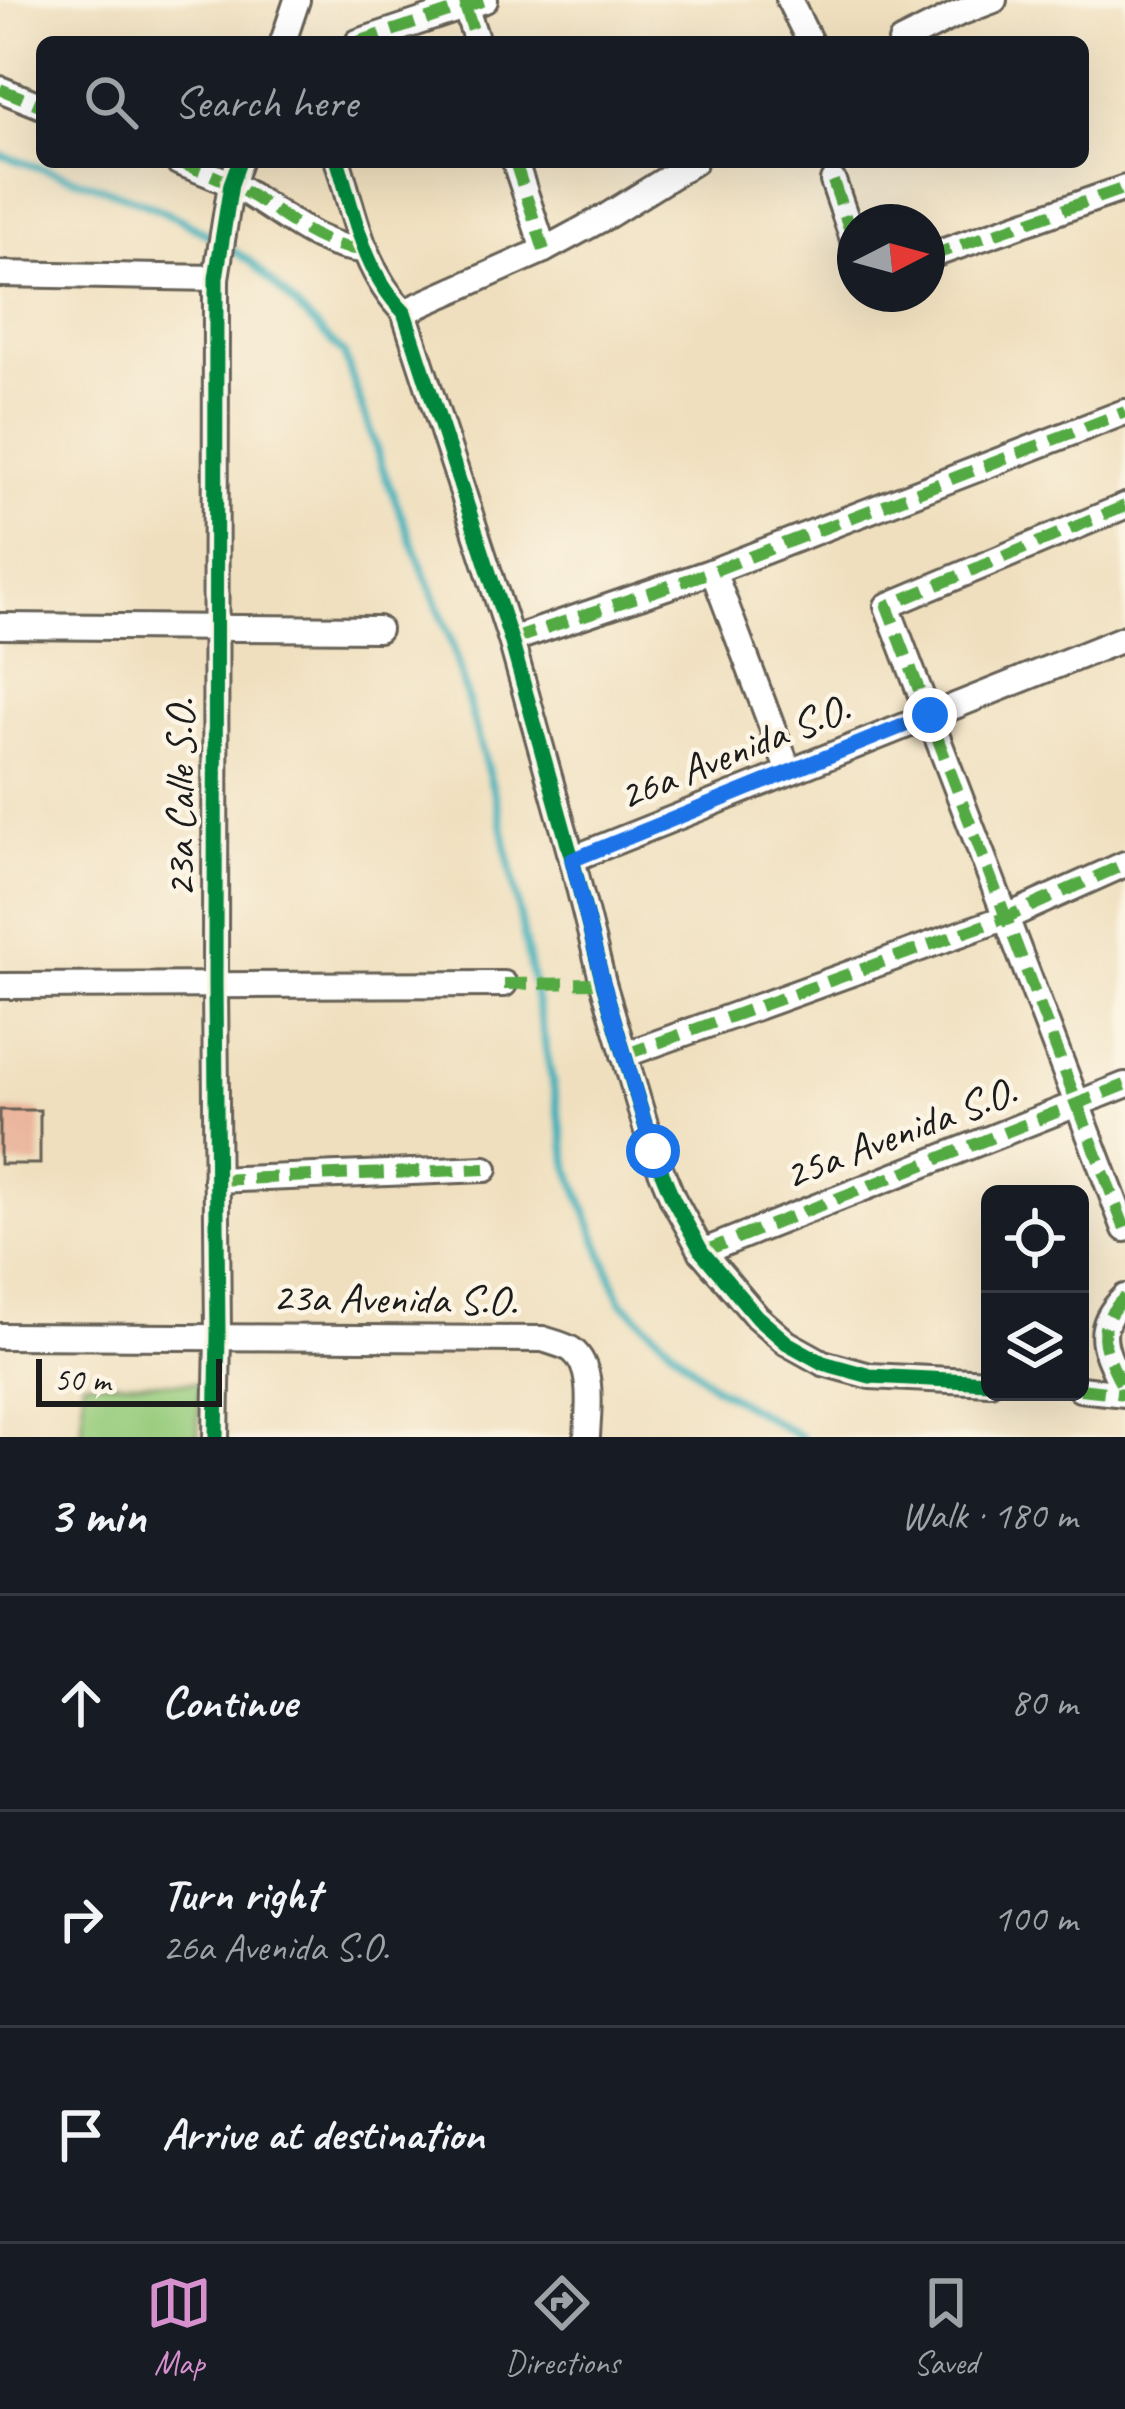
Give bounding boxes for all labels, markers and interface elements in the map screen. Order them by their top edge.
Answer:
search box [36,36,1089,168]
icon: search [78,69,144,135]
text: Search here [174,74,357,131]
north arrow [837,204,945,312]
street label: 26a Avenida S.O. [611,681,858,822]
route end [903,688,957,742]
street label: 23a Calle S.O. [154,698,207,897]
street label: 25a Avenida S.O. [776,1064,1024,1202]
route start [626,1124,680,1178]
map controls [981,1185,1089,1401]
button: locate [981,1185,1089,1293]
street label: 23a Avenida S.O. [272,1270,518,1328]
button: layers [981,1293,1089,1401]
scale bar [36,1353,222,1406]
text: 50 m [54,1359,110,1401]
text: 3 min [48,1483,146,1547]
text: Walk · 180 m [901,1491,1077,1540]
icon: ahead [48,1670,114,1736]
text: Continue [162,1674,296,1731]
text: 80 m [1011,1678,1077,1727]
text: Turn right [162,1866,320,1923]
icon: right [48,1886,114,1952]
text: 100 m [993,1894,1077,1943]
text: 26a Avenida S.O. [162,1923,389,1972]
icon: arrive [48,2102,114,2168]
text: Arrive at destination [162,2106,484,2163]
tab: Map [146,2270,212,2384]
tab: Directions [505,2270,620,2384]
tab: Saved [913,2270,979,2384]

